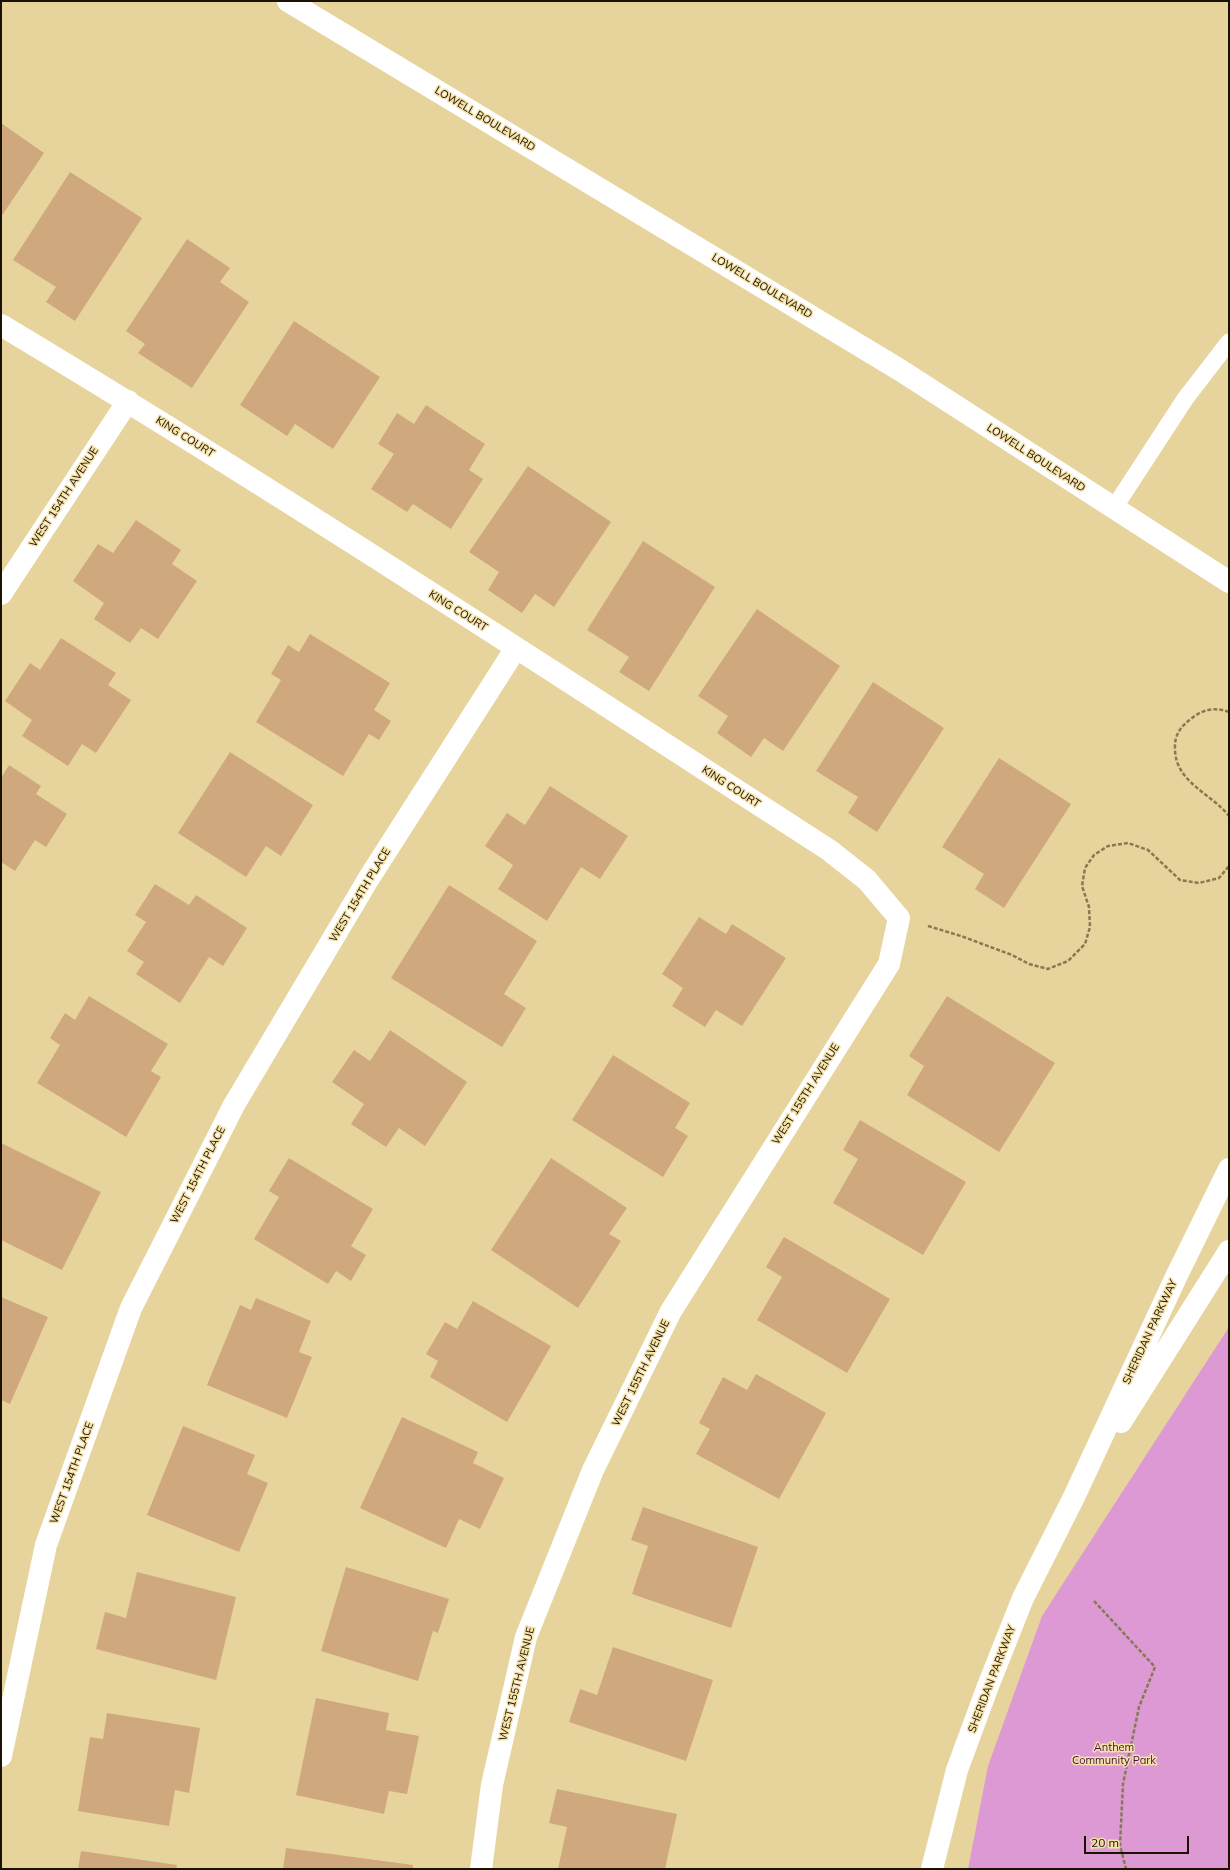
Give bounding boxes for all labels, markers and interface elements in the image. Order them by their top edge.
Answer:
street label: LOWELL BOULEVARD [432,84,538,154]
street label: LOWELL BOULEVARD [709,251,815,321]
street label: KING COURT [153,414,217,460]
street label: LOWELL BOULEVARD [984,421,1088,495]
street label: WEST 154TH AVENUE [27,444,101,550]
street label: KING COURT [426,588,490,634]
street label: KING COURT [699,763,763,811]
street label: WEST 154TH PLACE [327,846,393,944]
street label: WEST 155TH AVENUE [769,1041,843,1147]
street label: WEST 154TH PLACE [168,1124,228,1226]
street label: SHERIDAN PARKWAY [1120,1278,1180,1386]
street label: WEST 155TH AVENUE [609,1318,673,1428]
street label: WEST 154TH PLACE [47,1420,97,1526]
street label: SHERIDAN PARKWAY [965,1623,1019,1735]
street label: WEST 155TH AVENUE [496,1626,538,1742]
park label: Anthem Community Park [1072,1741,1156,1767]
scale bar [1086,1828,1191,1854]
text: 20 m [1091,1835,1119,1850]

